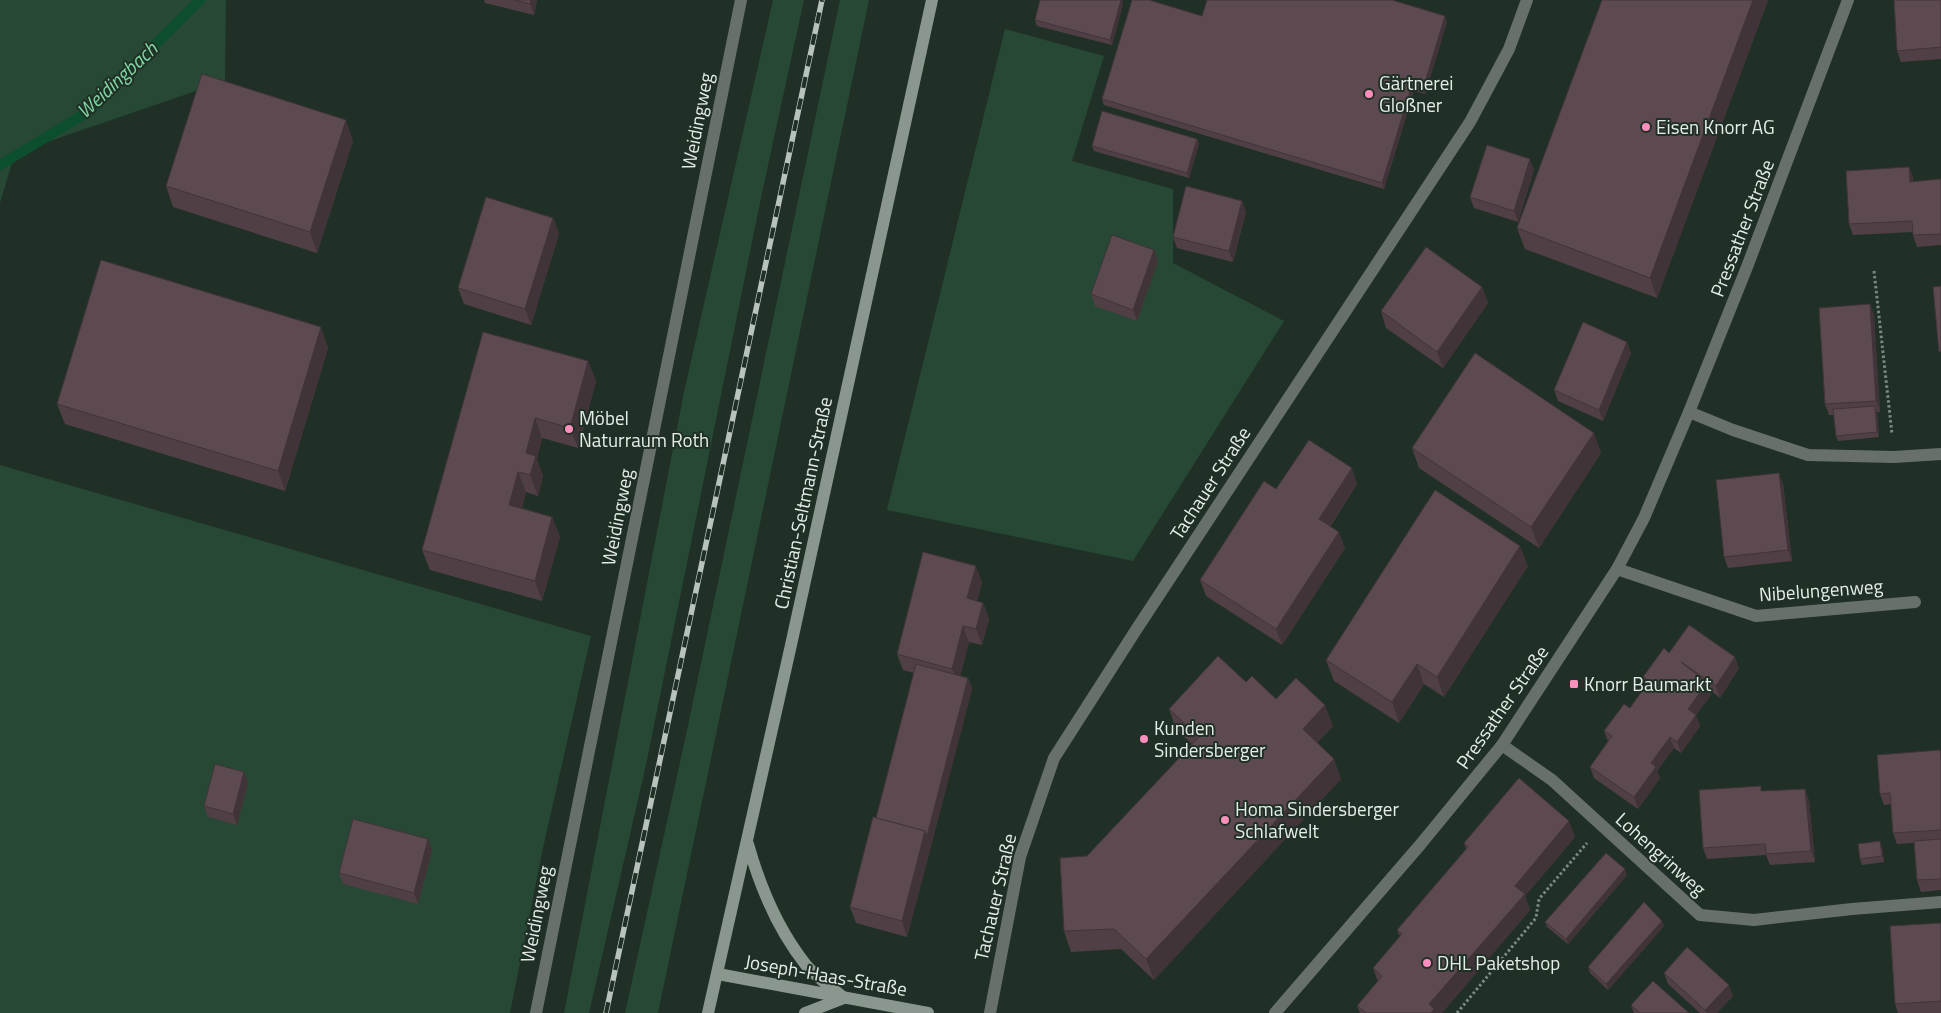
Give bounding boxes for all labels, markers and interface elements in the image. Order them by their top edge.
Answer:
water label: Weidingbach [69,33,165,125]
place label: Gärtnerei Gloßner [1379,68,1453,119]
street label: Weidingweg [673,70,720,172]
marker: Gärtnerei Gloßner [1363,88,1375,100]
place label: Eisen Knorr AG [1656,112,1775,141]
marker: Eisen Knorr AG [1640,121,1652,133]
street label: Pressather Straße [1702,155,1781,301]
street label: Christian-Seltmann-Straße [766,394,839,612]
place label: Möbel Naturraum Roth [579,403,709,454]
street label: Tachauer Straße [1162,420,1257,545]
marker: Möbel Naturraum Roth [563,423,575,435]
street label: Weidingweg [593,466,640,568]
street label: Nibelungenweg [1758,571,1884,608]
street label: Pressather Straße [1448,639,1555,774]
place label: Knorr Baumarkt [1584,669,1712,698]
marker: Knorr Baumarkt [1568,678,1580,690]
place label: Kunden Sindersberger [1154,713,1266,764]
marker: Kunden Sindersberger [1138,733,1150,745]
place label: Homa Sindersberger Schlafwelt [1235,794,1399,845]
street label: Lohengrinweg [1609,805,1713,902]
marker: Homa Sindersberger Schlafwelt [1219,814,1231,826]
street label: Tachauer Straße [966,830,1023,963]
street label: Weidingweg [512,863,559,965]
street label: Joseph-Haas-Straße [743,946,909,1003]
place label: DHL Paketshop [1437,948,1560,977]
marker: DHL Paketshop [1421,957,1433,969]

